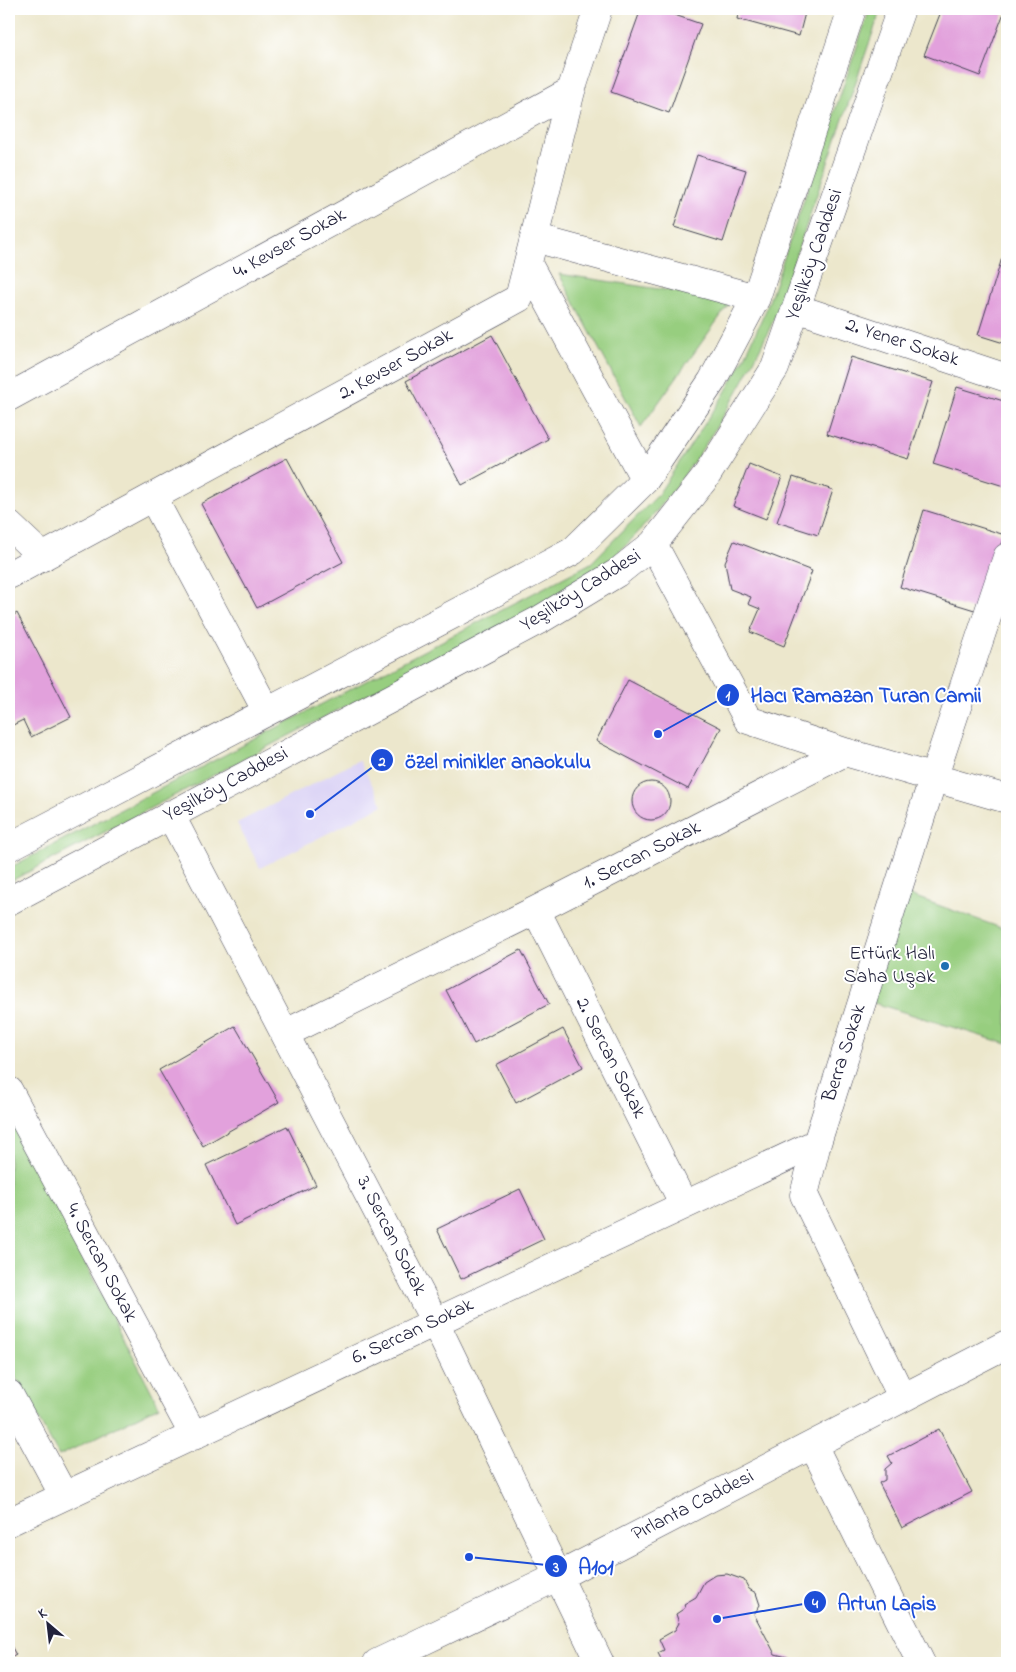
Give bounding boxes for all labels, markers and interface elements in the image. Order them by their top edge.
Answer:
street label: Yeşilköy Caddesi [779,185,851,325]
street label: 4. Kevser Sokak [228,201,352,287]
street label: 2. Yener Sokak [841,311,963,375]
street label: 2. Kevser Sokak [334,321,459,408]
street label: Yeşilköy Caddesi [515,542,647,640]
callout: Hacı Ramazan Turan Camii [716,677,992,713]
text: Hacı Ramazan Turan Camii [750,682,982,712]
text: 1 [726,685,731,707]
street label: Yeşilköy Caddesi [158,740,294,830]
callout: özel minikler anaokulu [370,742,601,778]
text: özel minikler anaokulu [405,748,591,778]
text: 2 [377,751,386,773]
street label: 1. Sercan Sokak [578,814,706,898]
place label: Ertürk Halı Saha Uşak [844,940,935,992]
marker: Ertürk Halı Saha Uşak [939,960,951,972]
street label: 2. Sercan Sokak [567,992,653,1124]
street label: Berra Sokak [815,1000,875,1107]
street label: 3. Sercan Sokak [348,1171,434,1301]
street label: 4. Sercan Sokak [57,1198,145,1328]
street label: 6. Sercan Sokak [347,1291,479,1373]
street label: Pırlanta Caddesi [627,1463,759,1549]
callout: A101 [544,1548,624,1584]
text: A101 [578,1554,614,1584]
text: 3 [552,1557,559,1579]
callout: Artun Lapis [803,1584,947,1620]
text: Artun Lapis [837,1590,937,1620]
text: 4 [811,1593,819,1615]
north arrow [22,1600,72,1650]
text: K [35,1602,52,1625]

